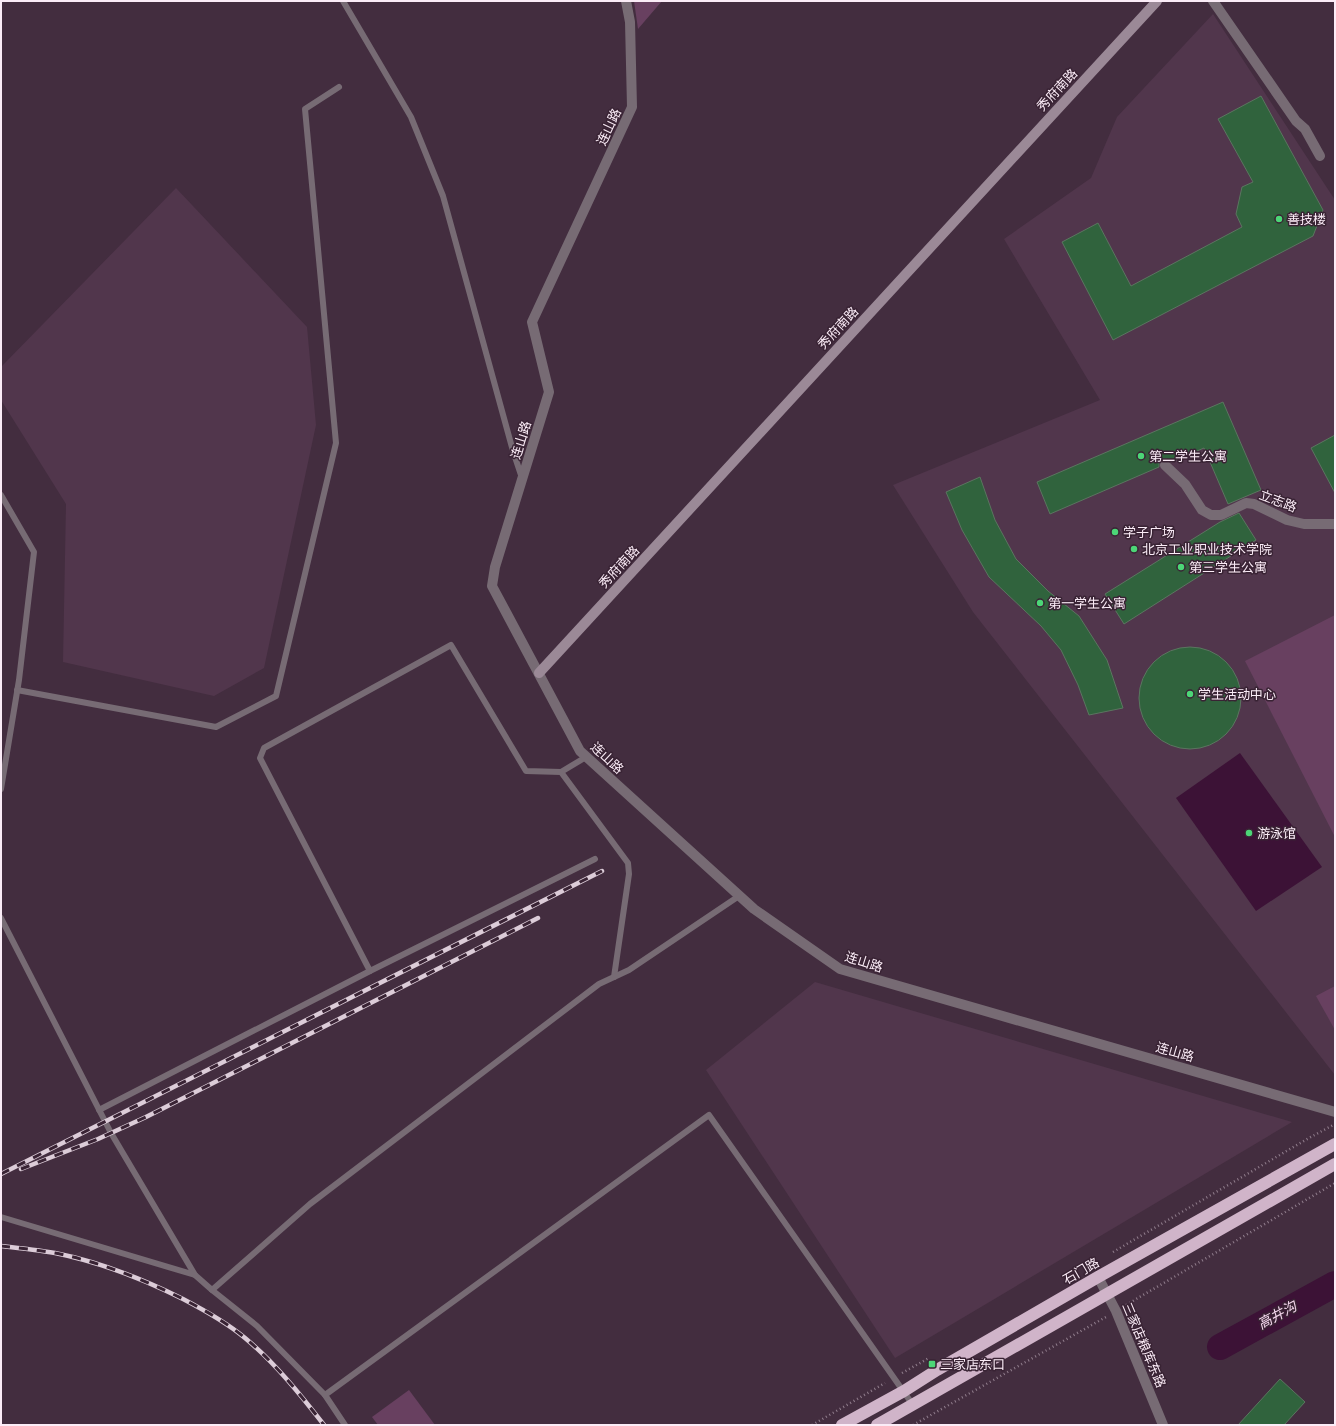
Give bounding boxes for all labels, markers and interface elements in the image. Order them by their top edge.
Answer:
street label: 秀府南路 [1034,66,1080,114]
street label: 连山路 [594,106,624,148]
place label: 善技楼 [1287,212,1326,227]
marker: 善技楼 [1274,214,1284,224]
street label: 秀府南路 [815,304,861,352]
street label: 连山路 [508,419,534,461]
place label: 第二学生公寓 [1149,449,1227,464]
marker: 第二学生公寓 [1136,451,1146,461]
street label: 立志路 [1257,487,1299,515]
place label: 学子广场 [1123,525,1175,540]
marker: 学子广场 [1110,527,1120,537]
place label: 北京工业职业技术学院 [1142,542,1272,557]
street label: 秀府南路 [596,543,642,591]
marker: 北京工业职业技术学院 [1129,544,1139,554]
place label: 第三学生公寓 [1189,560,1267,575]
marker: 第三学生公寓 [1176,562,1186,572]
place label: 第一学生公寓 [1048,596,1126,611]
marker: 第一学生公寓 [1035,598,1045,608]
place label: 学生活动中心 [1198,687,1276,702]
marker: 学生活动中心 [1185,689,1195,699]
street label: 连山路 [588,739,626,777]
place label: 游泳馆 [1257,826,1296,841]
marker: 游泳馆 [1244,828,1254,838]
street label: 连山路 [843,949,885,975]
street label: 连山路 [1154,1039,1196,1065]
street label: 石门路 [1060,1255,1102,1287]
water label: 高井沟 [1255,1297,1301,1332]
street label: 三家店粮库东路 [1119,1300,1169,1390]
place label: 三家店东口 [940,1357,1005,1372]
marker: 三家店东口 [927,1359,937,1369]

